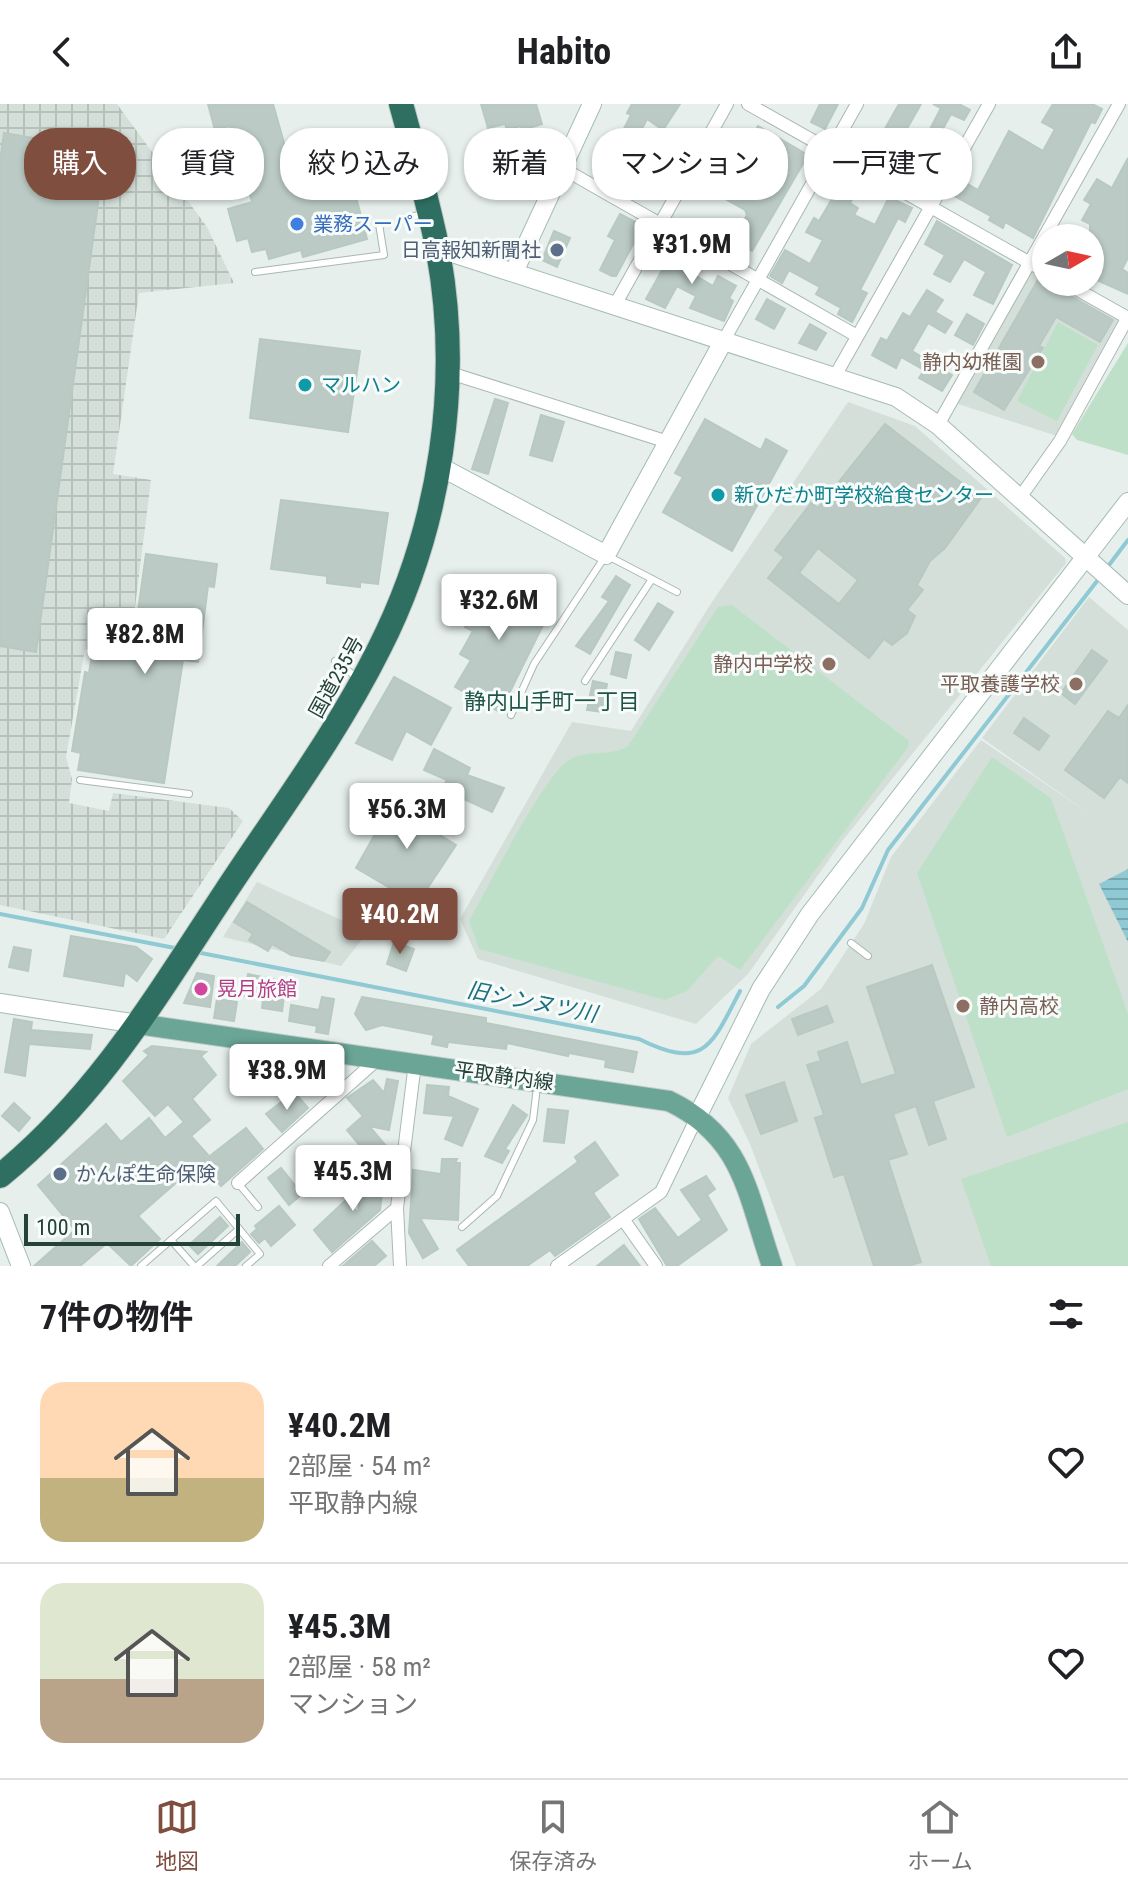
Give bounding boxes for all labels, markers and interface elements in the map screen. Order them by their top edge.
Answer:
icon: back [40,30,84,74]
icon: share [1044,30,1088,74]
text: Habito [517,31,611,73]
chip: 購入 [24,128,136,200]
chip: 賃貸 [152,128,264,200]
chip: 絞り込み [280,128,448,200]
chip: 新着 [464,128,576,200]
chip: マンション [592,128,788,200]
chip: 一戸建て [804,128,972,200]
place label: 業務スーパー [313,212,433,236]
marker: 業務スーパー [288,215,306,233]
pin: ¥31.9M [627,218,757,286]
north arrow [1032,224,1104,296]
map controls [1032,224,1104,296]
text: ¥31.9M [652,229,732,259]
place label: 日高報知新聞社 [401,238,541,262]
marker: 日高報知新聞社 [548,241,566,259]
place label: 静内幼稚園 [922,350,1022,374]
marker: 静内幼稚園 [1029,353,1047,371]
place label: マルハン [321,373,401,397]
marker: マルハン [296,376,314,394]
place label: 新ひだか町学校給食センター [734,483,994,507]
marker: 新ひだか町学校給食センター [709,486,727,504]
pin: ¥32.6M [434,574,564,642]
text: ¥32.6M [459,585,539,615]
pin: ¥82.8M [80,608,210,676]
text: ¥82.8M [105,619,185,649]
street label: 国道235号 [304,632,368,722]
place label: 静内中学校 [713,652,813,676]
marker: 静内中学校 [820,655,838,673]
place label: 平取養護学校 [940,672,1060,696]
marker: 平取養護学校 [1067,675,1085,693]
district label: 静内山手町一丁目 [464,689,640,714]
pin: ¥56.3M [342,783,472,851]
text: ¥56.3M [367,794,447,824]
pin: ¥40.2M [335,888,465,956]
text: ¥40.2M [360,899,440,929]
place label: 晃月旅館 [217,977,297,1001]
water label: 旧シンヌツ川 [465,977,601,1027]
marker: 晃月旅館 [192,980,210,998]
place label: 静内高校 [979,994,1059,1018]
marker: 静内高校 [954,997,972,1015]
pin: ¥38.9M [222,1044,352,1112]
text: ¥38.9M [247,1055,327,1085]
street label: 平取静内線 [453,1057,555,1095]
pin: ¥45.3M [288,1145,418,1213]
text: ¥45.3M [313,1156,393,1186]
place label: かんぽ生命保険 [76,1162,216,1186]
marker: かんぽ生命保険 [51,1165,69,1183]
scale bar [24,1210,240,1246]
text: 100 m [36,1215,90,1240]
icon: filters [1044,1292,1088,1336]
text: 7件の物件 [40,1297,193,1337]
text: ¥40.2M [288,1405,391,1445]
icon: home [104,1414,200,1510]
icon: heart [1044,1440,1088,1484]
text: 2部屋 · 54 m² [288,1451,431,1481]
text: 平取静内線 [288,1488,418,1518]
text: ¥45.3M [288,1606,391,1646]
icon: home [104,1615,200,1711]
icon: heart [1044,1641,1088,1685]
text: 2部屋 · 58 m² [288,1652,431,1682]
text: マンション [288,1689,418,1719]
tab: 地図 [155,1795,199,1875]
tab: 保存済み [509,1795,597,1875]
tab: ホーム [908,1795,973,1875]

